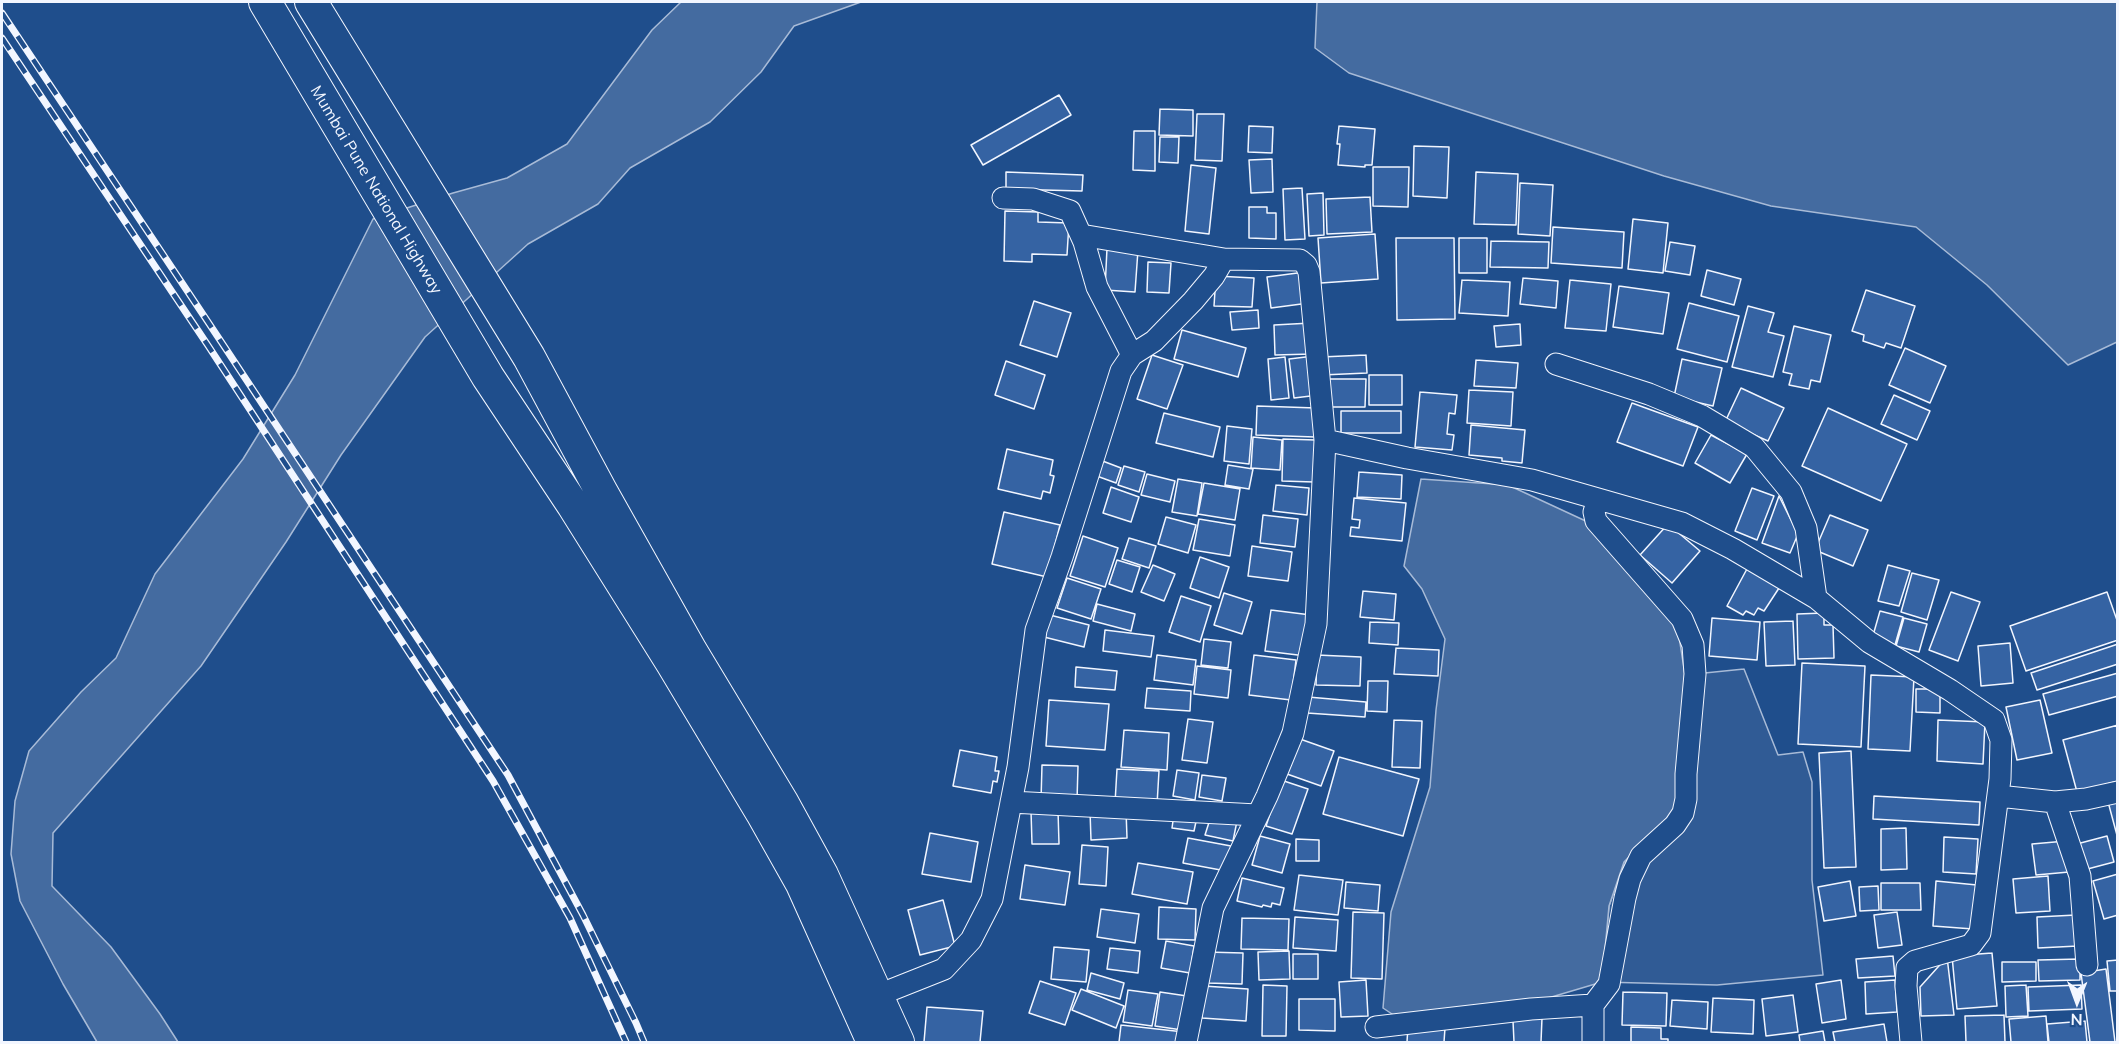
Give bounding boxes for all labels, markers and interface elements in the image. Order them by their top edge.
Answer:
street label: Mumbai Pune National Highway [306,82,446,298]
north arrow [2047,972,2107,1032]
text: N [2070,1010,2083,1030]

